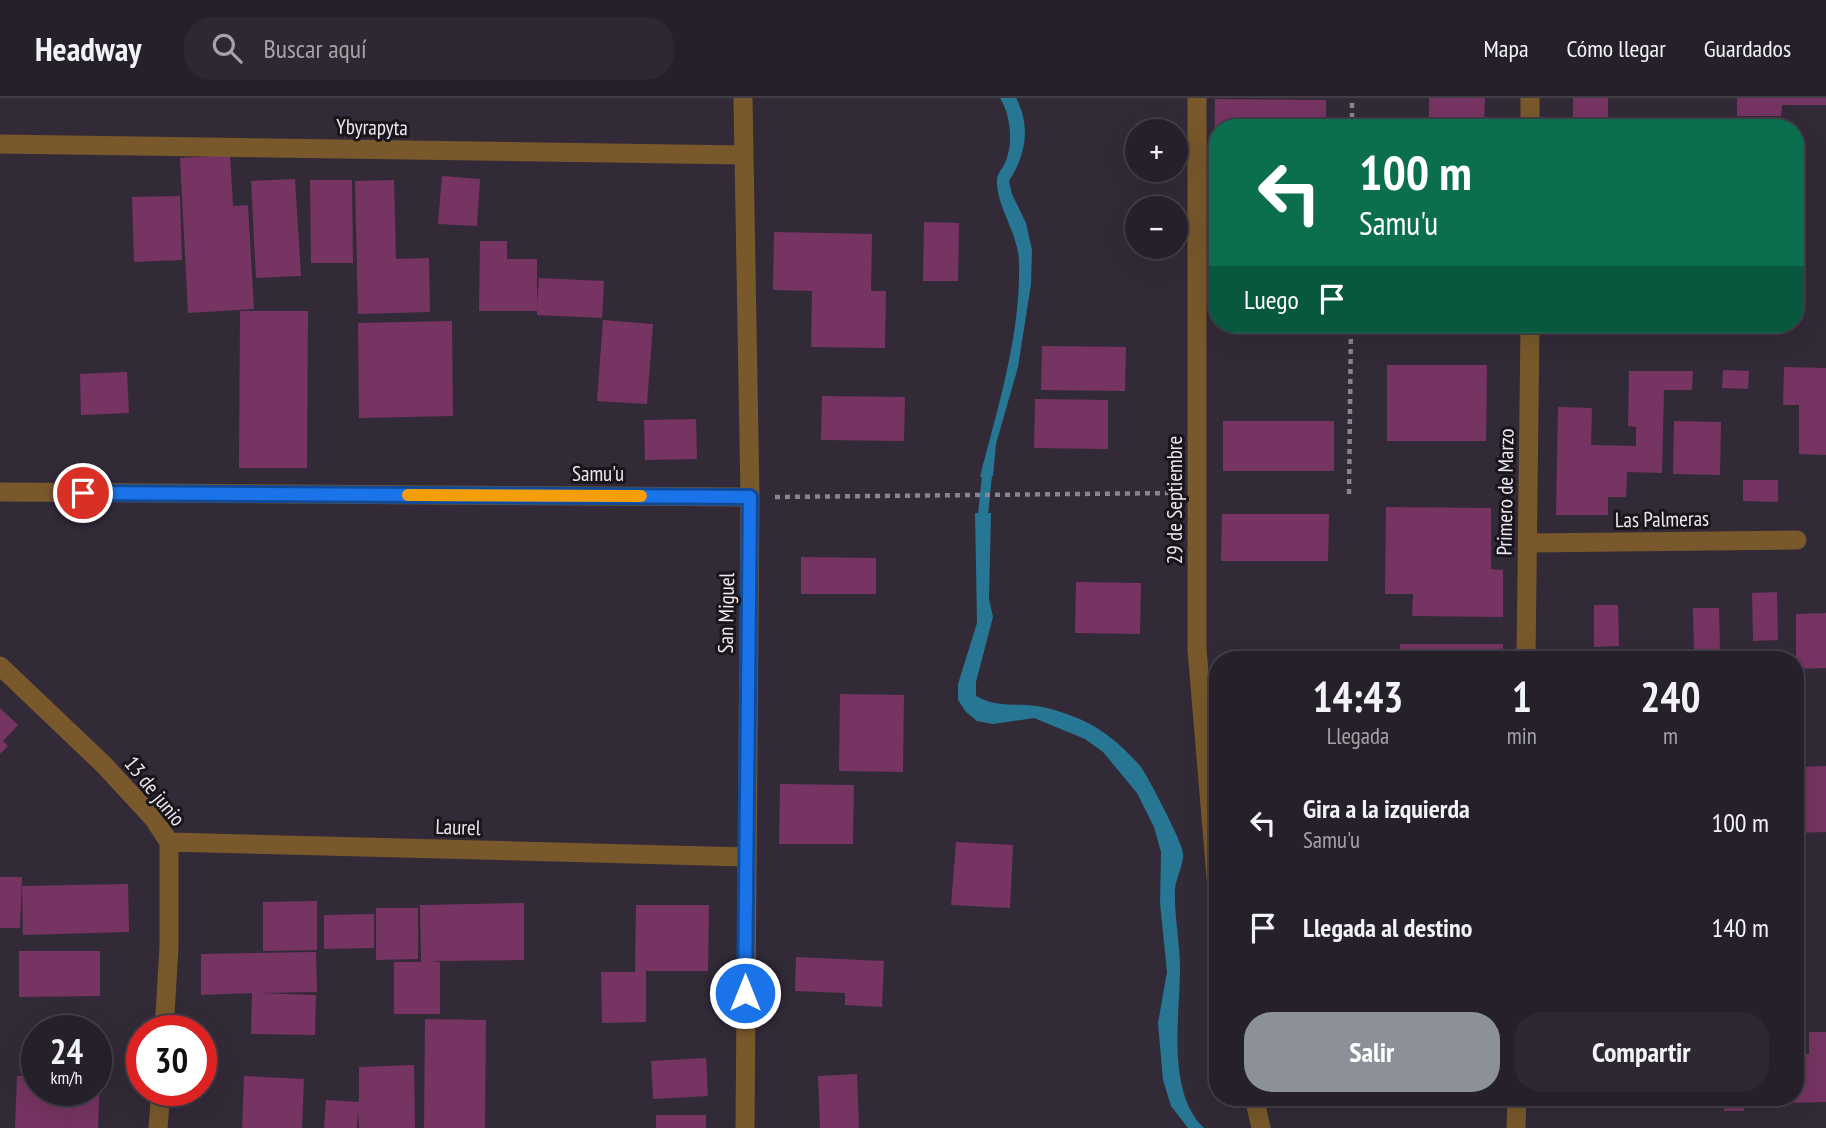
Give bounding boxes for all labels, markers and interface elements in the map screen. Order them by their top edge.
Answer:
search box [184,17,674,80]
text: Headway [35,27,142,70]
icon: search [208,29,246,67]
text: Buscar aquí [264,32,367,65]
text: Mapa [1484,33,1529,64]
text: Cómo llegar [1567,33,1666,64]
text: Guardados [1704,33,1791,64]
street label: Ybyrapyta [336,113,408,141]
map controls [1125,119,1188,259]
button: + [1125,119,1188,182]
text: 100 m [1359,140,1472,204]
icon: left [1244,147,1335,238]
button: − [1125,196,1188,259]
text: Samu'u [1359,202,1438,244]
icon: arrive [1313,280,1351,318]
text: Luego [1244,283,1299,316]
street label: Primero de Marzo [1490,428,1520,556]
street label: 29 de Septiembre [1161,436,1188,564]
street label: Samu'u [572,460,624,487]
pin [53,463,113,523]
icon: arrive [64,474,102,512]
street label: Las Palmeras [1615,505,1709,533]
street label: San Miguel [712,572,740,654]
text: 14:43 [1312,669,1403,724]
text: 1 [1512,669,1532,724]
text: 240 [1640,669,1701,724]
text: Llegada [1327,721,1389,750]
text: min [1507,721,1537,750]
text: m [1663,721,1678,750]
street label: 13 de junio [119,751,191,831]
text: Gira a la izquierda [1303,792,1470,825]
icon: left [1244,804,1282,842]
text: 100 m [1711,806,1769,839]
street label: Laurel [435,813,481,841]
text: Samu'u [1303,825,1360,854]
icon: arrive [1244,909,1282,947]
text: Llegada al destino [1303,911,1472,944]
text: 140 m [1711,911,1769,944]
position arrow [708,956,782,1030]
button: Salir [1244,1012,1500,1092]
button: Compartir [1514,1012,1769,1092]
speed limit sign: 30 [126,1015,217,1106]
text: 24 [50,1028,83,1074]
text: km/h [51,1066,82,1089]

